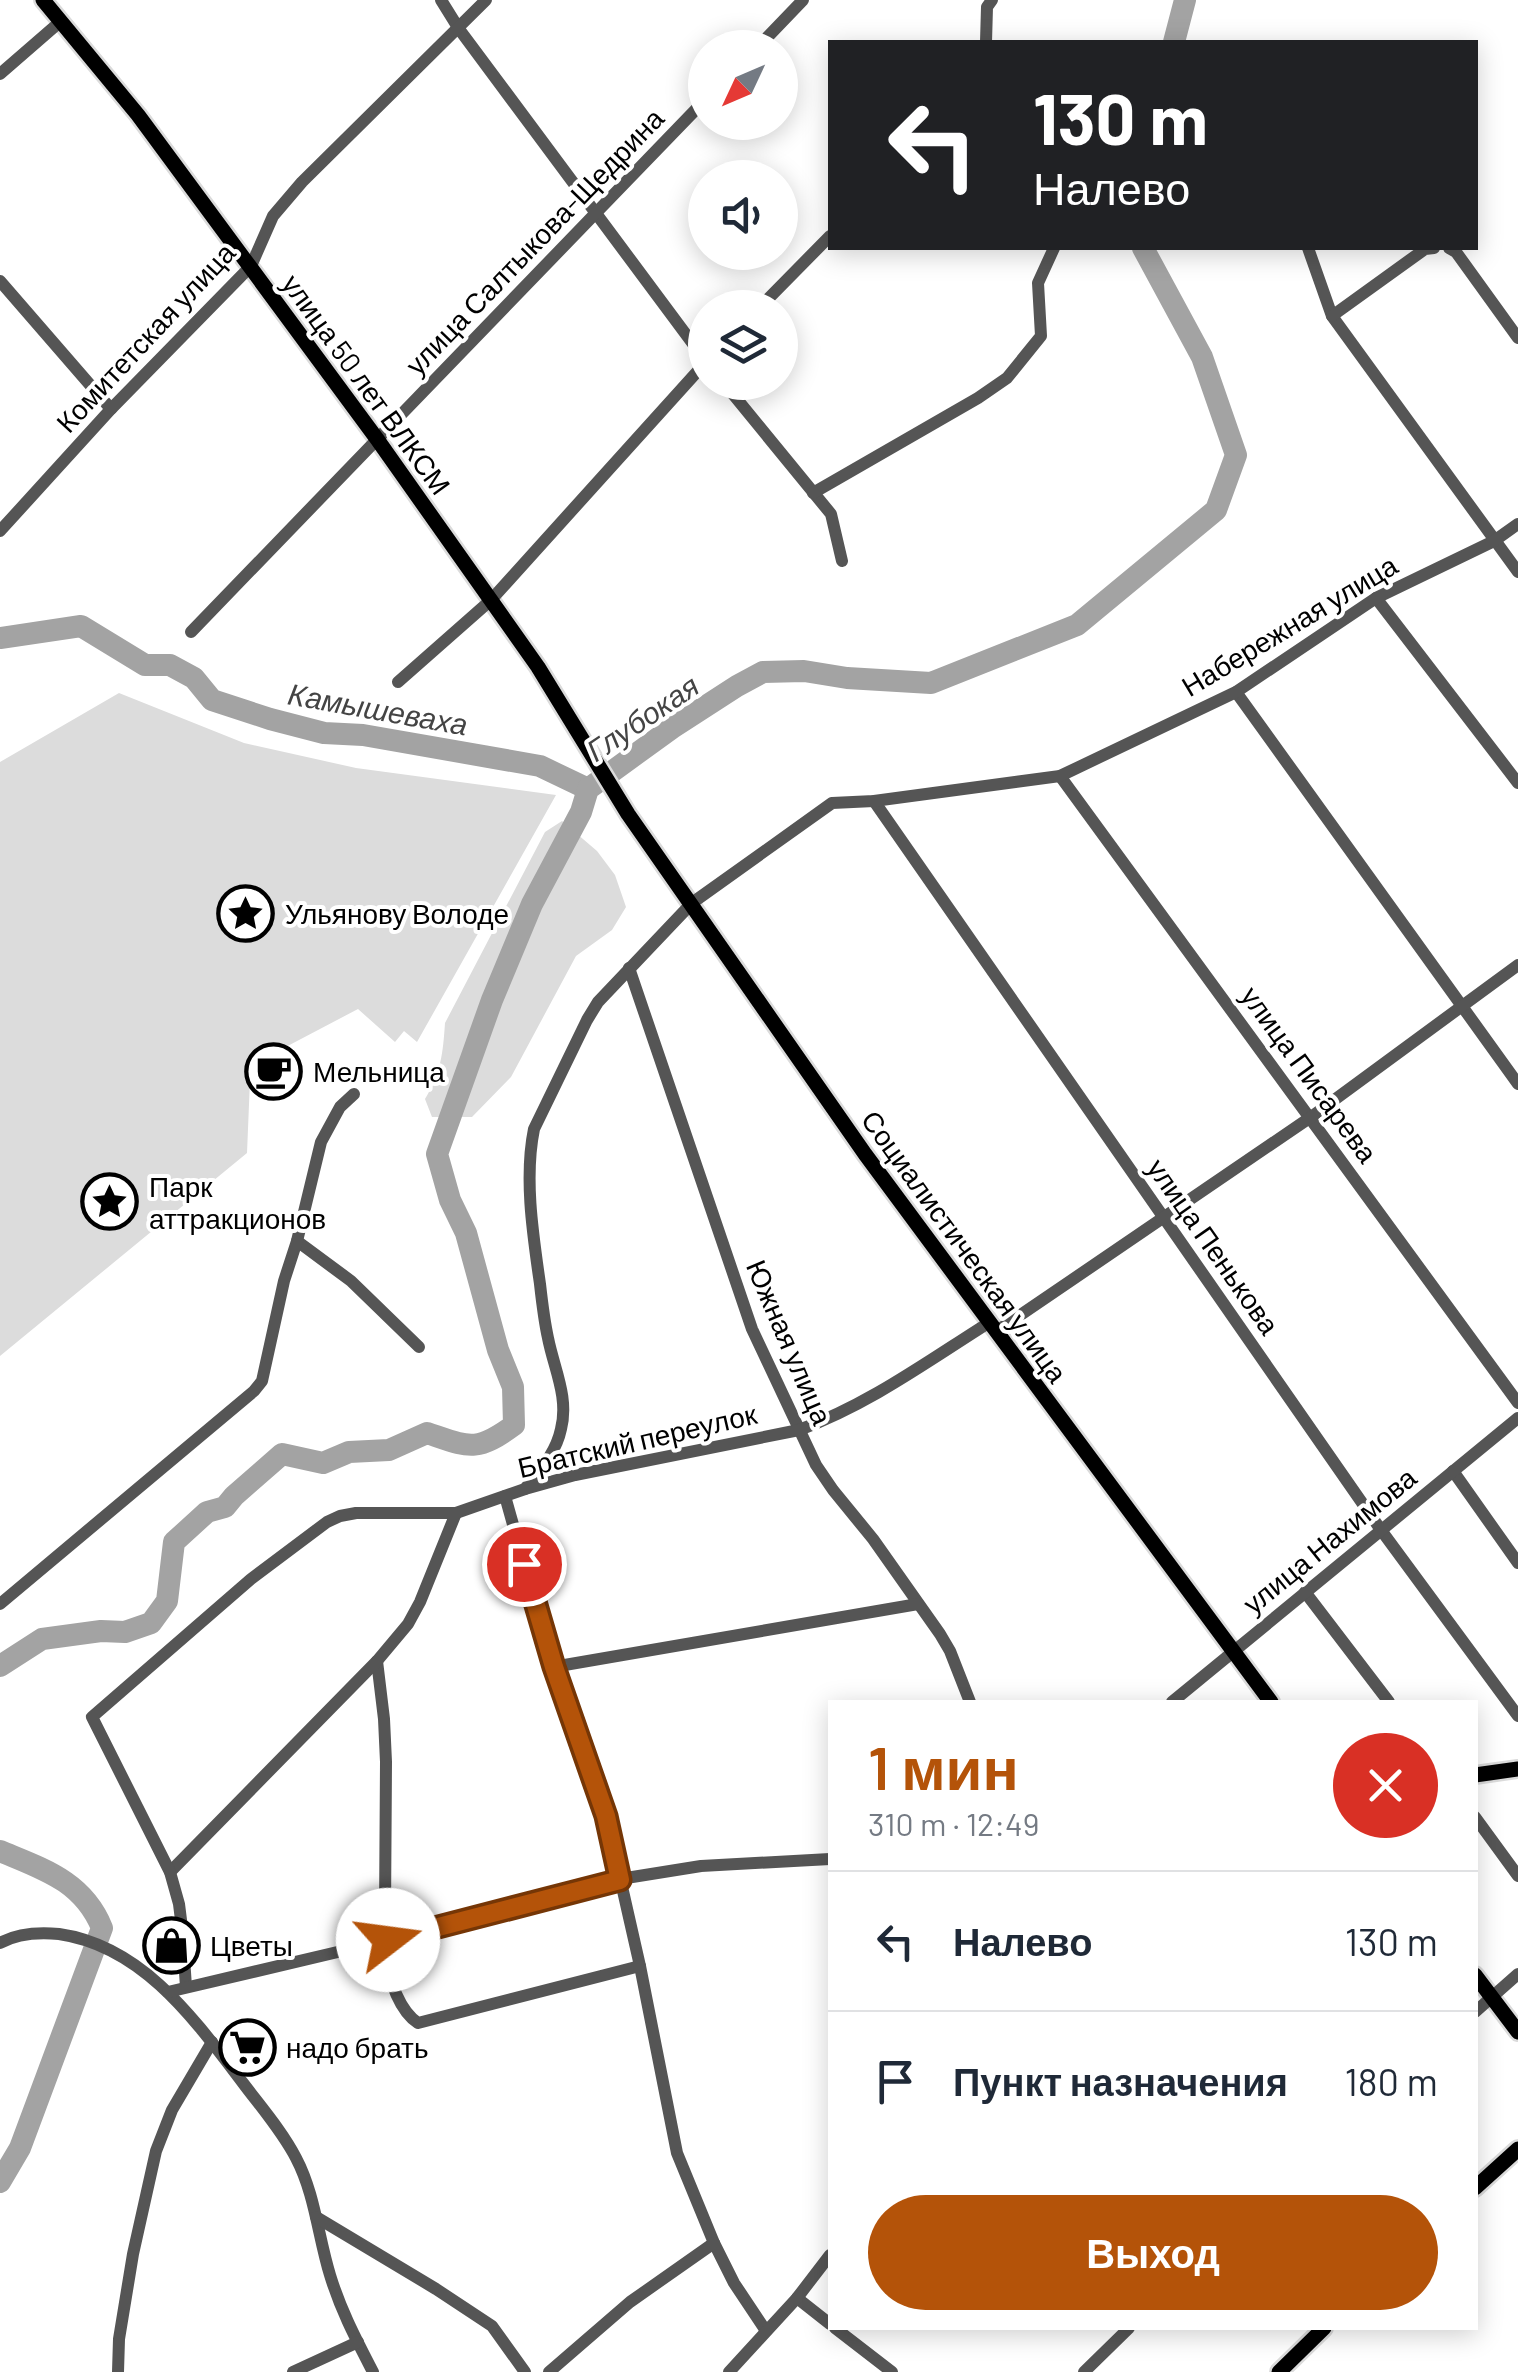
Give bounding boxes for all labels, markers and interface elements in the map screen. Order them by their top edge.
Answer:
north arrow [688,30,798,140]
map controls [688,30,798,400]
text: 130 m [1033,75,1208,159]
icon: left [868,80,998,210]
street label: улица Салтыкова-Щедрина [398,100,671,381]
button: sound [688,160,798,270]
text: Налево [1033,160,1190,214]
street label: Комитетская улица [48,235,242,439]
street label: улица 50 лет ВЛКСМ [276,267,458,501]
button: layers [688,290,798,400]
street label: Набережная улица [1175,547,1403,703]
water label: Глубокая [579,666,705,768]
water label: Камышеваха [285,675,471,741]
place icon: Ульянову Володе [216,883,276,943]
place label: Ульянову Володе [285,896,509,930]
street label: улица Писарева [1235,979,1385,1169]
cafe icon: Мельница [244,1041,304,1101]
place label: Мельница [313,1054,445,1088]
street label: Социалистическая улица [855,1103,1075,1389]
street label: улица Пенькова [1141,1152,1287,1341]
place label: Парк аттракционов [149,1169,326,1235]
place icon: Парк аттракционов [80,1172,140,1232]
street label: Южная улица [740,1254,840,1430]
street label: Братский переулок [514,1396,760,1484]
street label: улица Нахимова [1236,1460,1423,1620]
pin [482,1522,567,1607]
icon: arrive [497,1537,552,1592]
text: 1 мин [868,1730,1019,1802]
button: close [1333,1733,1438,1838]
text: 310 m · 12:49 [868,1804,1039,1842]
position arrow [336,1888,440,1992]
icon: left [868,1914,923,1969]
shop icon: Цветы [141,1915,201,1975]
text: Налево [953,1918,1092,1964]
text: 130 m [1345,1918,1438,1964]
place label: Цветы [210,1928,293,1962]
supermarket icon: надо брать [217,2017,277,2077]
place label: надо брать [286,2030,429,2064]
icon: arrive [868,2054,923,2109]
text: Пункт назначения [953,2058,1288,2104]
text: 180 m [1344,2058,1438,2104]
button: Выход [868,2195,1438,2310]

